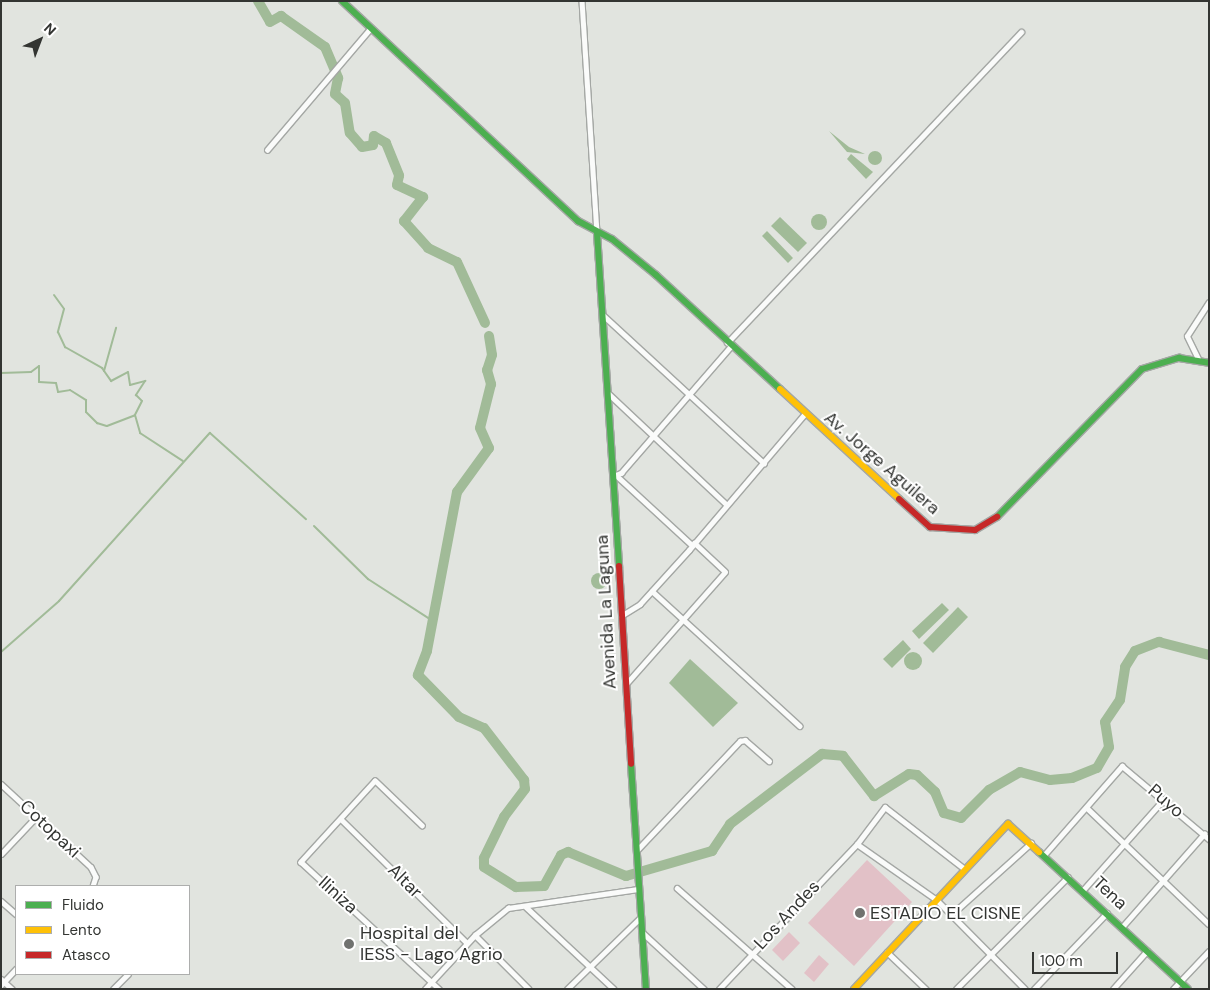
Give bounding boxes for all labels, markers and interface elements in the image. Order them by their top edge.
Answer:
north arrow [15,15,65,65]
text: N [40,19,60,39]
street label: Av. Jorge Aguilera [820,407,944,519]
street label: Avenida La Laguna [591,534,621,690]
street label: Puyo [1144,780,1188,822]
street label: Cotopaxi [15,796,85,862]
street label: Altar [383,859,427,903]
street label: Iliniza [314,872,362,918]
street label: Tena [1088,872,1132,914]
street label: Los Andes [750,876,824,954]
legend [15,885,190,975]
text: Fluido [62,895,104,915]
place label: ESTADIO EL CISNE [870,902,1021,924]
marker: ESTADIO EL CISNE [854,907,866,919]
text: Lento [62,920,101,940]
place label: Hospital del IESS - Lago Agrio [360,923,503,966]
marker: Hospital del IESS - Lago Agrio [342,937,356,951]
scale bar [1035,942,1121,974]
text: Atasco [62,945,110,965]
text: 100 m [1040,951,1083,971]

